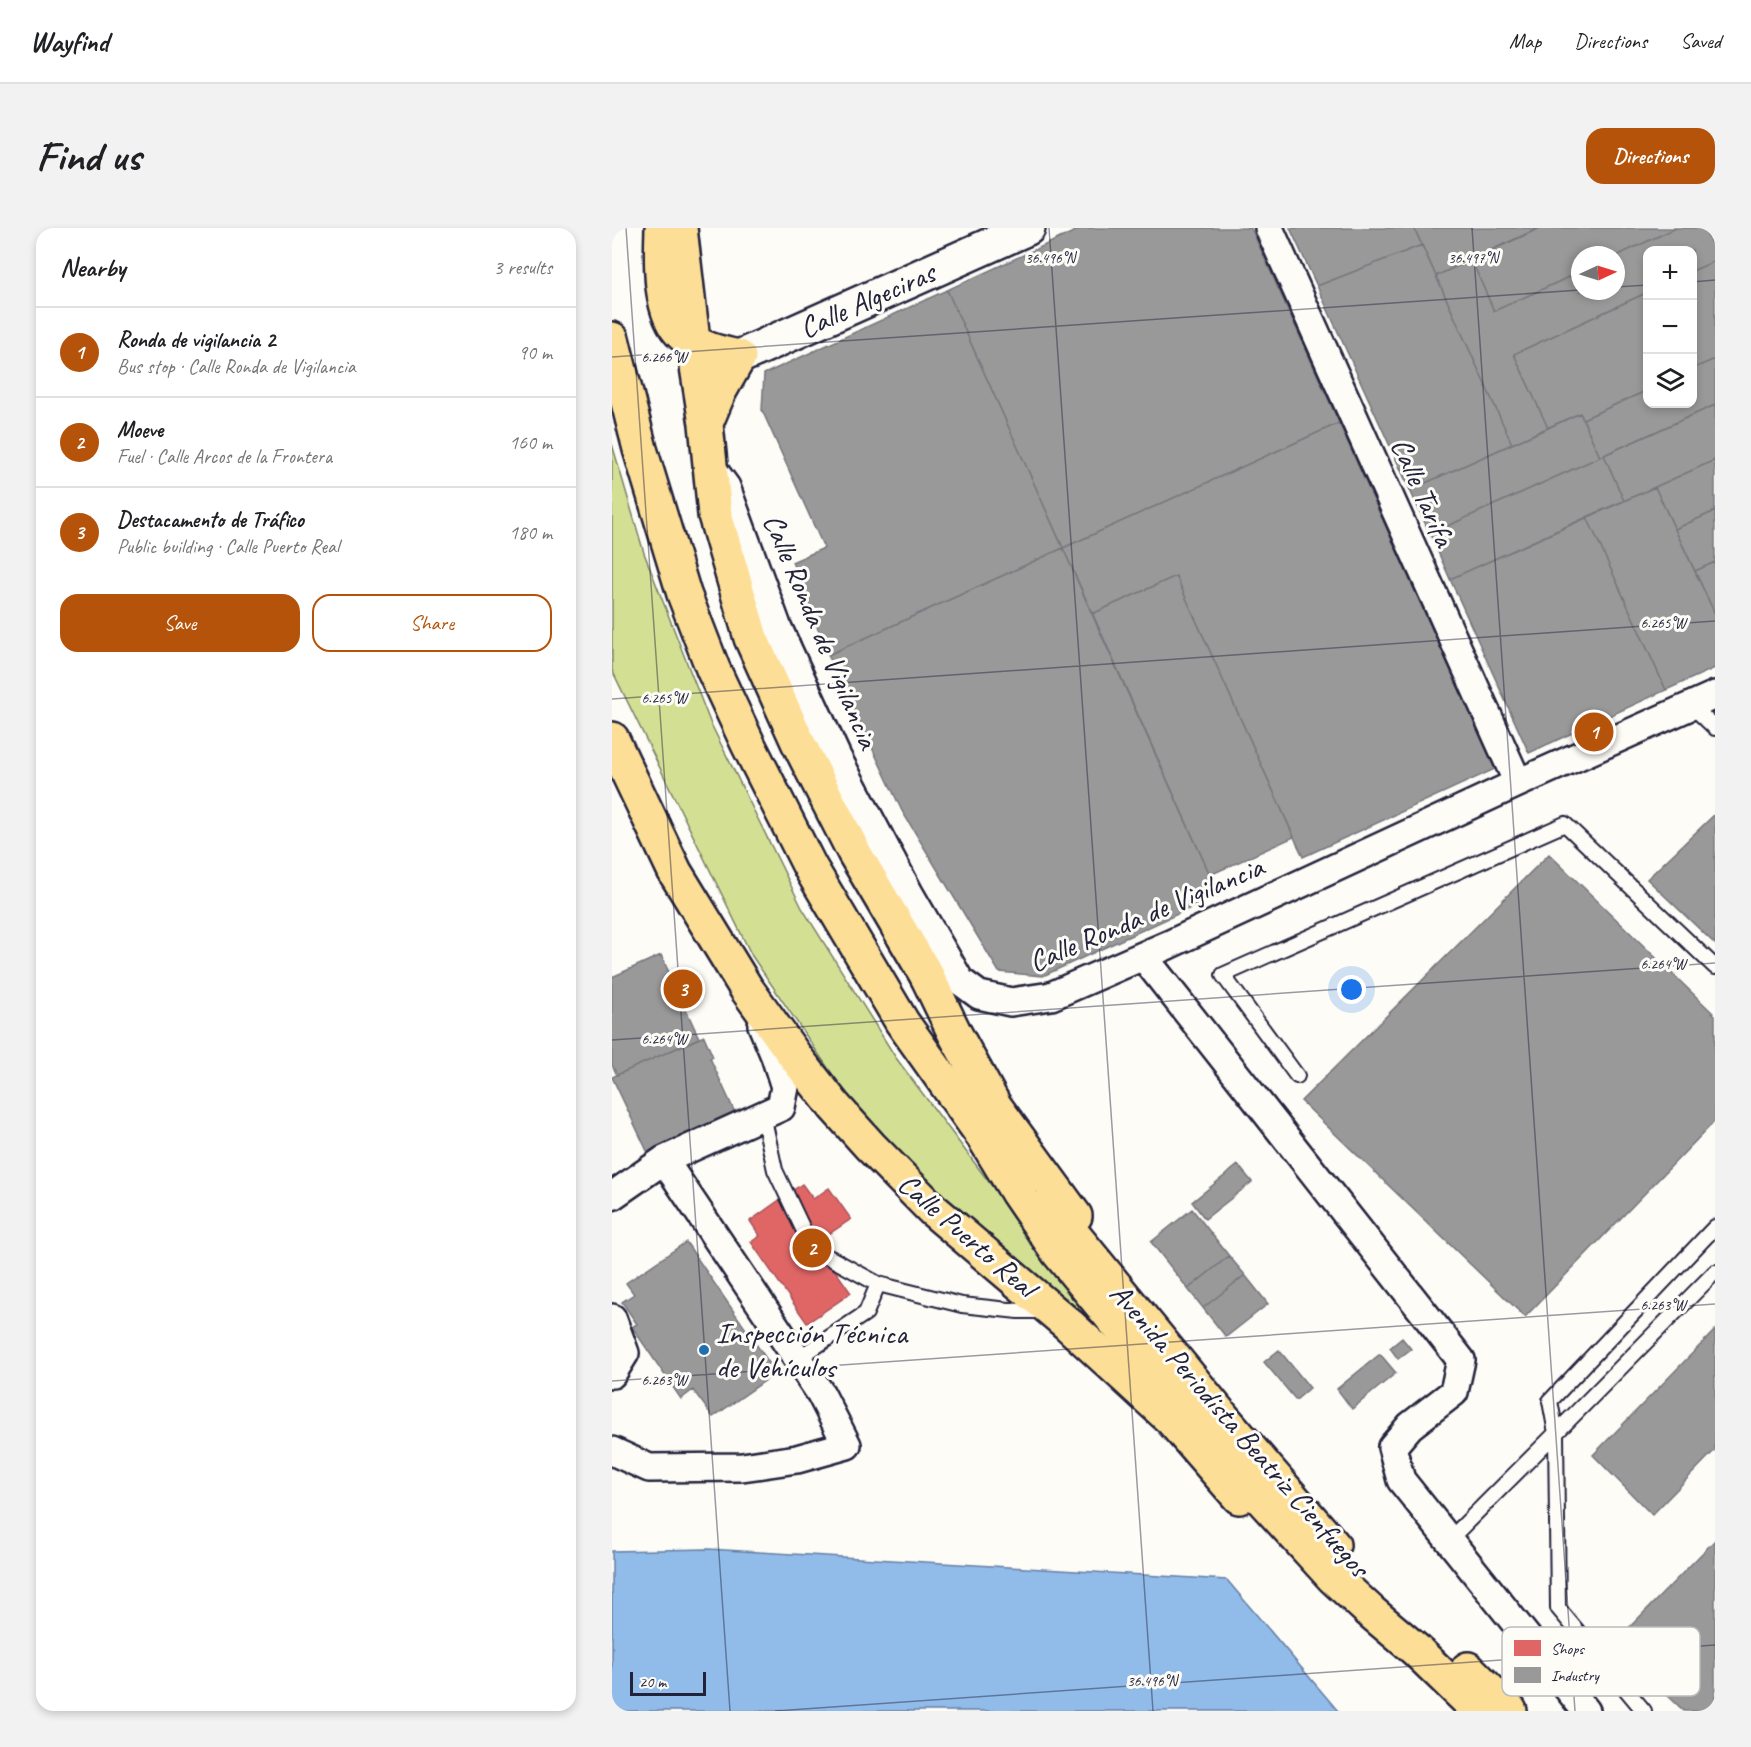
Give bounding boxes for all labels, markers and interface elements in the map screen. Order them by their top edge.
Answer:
text: Wayfind [30,24,109,59]
text: Map [1509,28,1541,54]
text: Directions [1574,28,1647,54]
text: Saved [1680,28,1721,54]
button: Directions [1586,128,1715,184]
text: Find us [36,130,141,183]
north arrow [1571,246,1625,300]
map controls [1643,246,1697,408]
button: + [1643,246,1697,300]
text: 36.496°N [1025,249,1078,268]
text: 36.497°N [1448,249,1501,268]
text: Nearby [60,251,125,284]
street label: Calle Algeciras [793,252,943,347]
text: 3 results [493,255,552,280]
button: − [1643,300,1697,354]
text: Ronda de vigilancia 2 [117,326,275,354]
text: 1 [75,340,84,365]
text: 90 m [518,340,552,365]
text: 6.266°W [641,348,690,367]
text: Bus stop · Calle Ronda de Vigilancia [117,354,356,379]
button: layers [1643,354,1697,408]
text: Moeve [117,416,163,444]
text: 2 [75,430,84,455]
text: 160 m [509,430,552,455]
street label: Calle Tarifa [1382,432,1465,554]
text: Fuel · Calle Arcos de la Frontera [117,444,332,469]
text: Destacamento de Tráfico [117,506,304,534]
street label: Calle Ronda de Vigilancia [754,508,888,756]
text: 3 [75,520,84,545]
text: 180 m [509,520,552,545]
text: Public building · Calle Puerto Real [117,534,339,559]
button: Save [60,594,300,652]
button: Share [312,594,552,652]
text: 6.265°W [1640,614,1689,633]
text: 6.265°W [641,689,690,708]
pin: 1 [1574,710,1614,754]
street label: Calle Ronda de Vigilancia [1023,847,1271,981]
text: 6.264°W [1640,955,1689,974]
pin: 3 [664,966,702,1011]
your location [1337,975,1366,1004]
text: 6.264°W [641,1030,690,1049]
street label: Calle Puerto Real [890,1165,1048,1309]
pin: 2 [792,1226,832,1270]
street label: Avenida Periodista Beatriz Cienfuegos [1102,1275,1380,1587]
text: 6.263°W [1640,1296,1689,1315]
place label: Inspección Técnica de Vehículos [716,1314,909,1386]
marker: Inspección Técnica de Vehículos [697,1343,711,1357]
text: 6.263°W [641,1371,690,1390]
legend [1502,1627,1700,1696]
text: Shops [1551,1639,1585,1659]
text: Industry [1551,1666,1600,1686]
scale bar [630,1669,706,1696]
text: 20 m [639,1672,666,1692]
text: 36.496°N [1127,1672,1180,1691]

